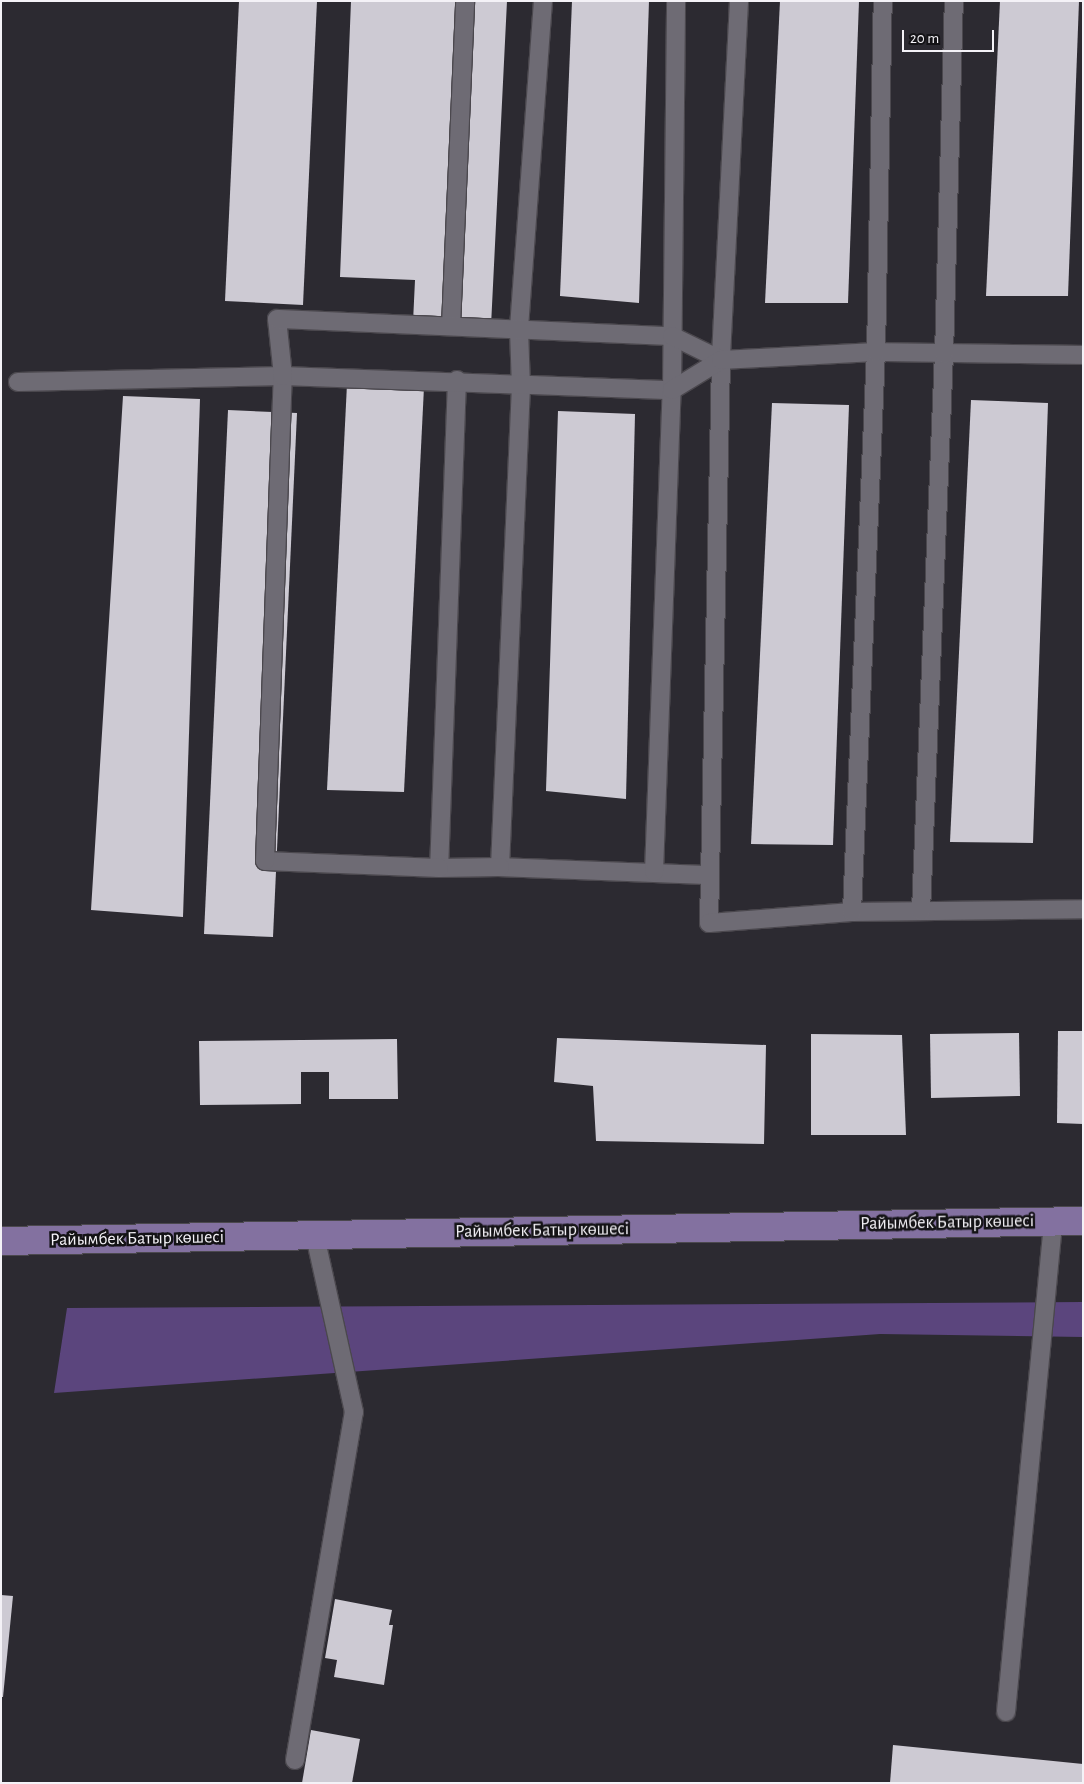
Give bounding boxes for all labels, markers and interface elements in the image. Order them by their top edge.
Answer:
scale bar [904,20,996,52]
text: 20 m [910,31,939,46]
street label: Райымбек Батыр көшесі [860,1211,1034,1235]
street label: Райымбек Батыр көшесі [455,1219,629,1243]
street label: Райымбек Батыр көшесі [50,1227,224,1251]

